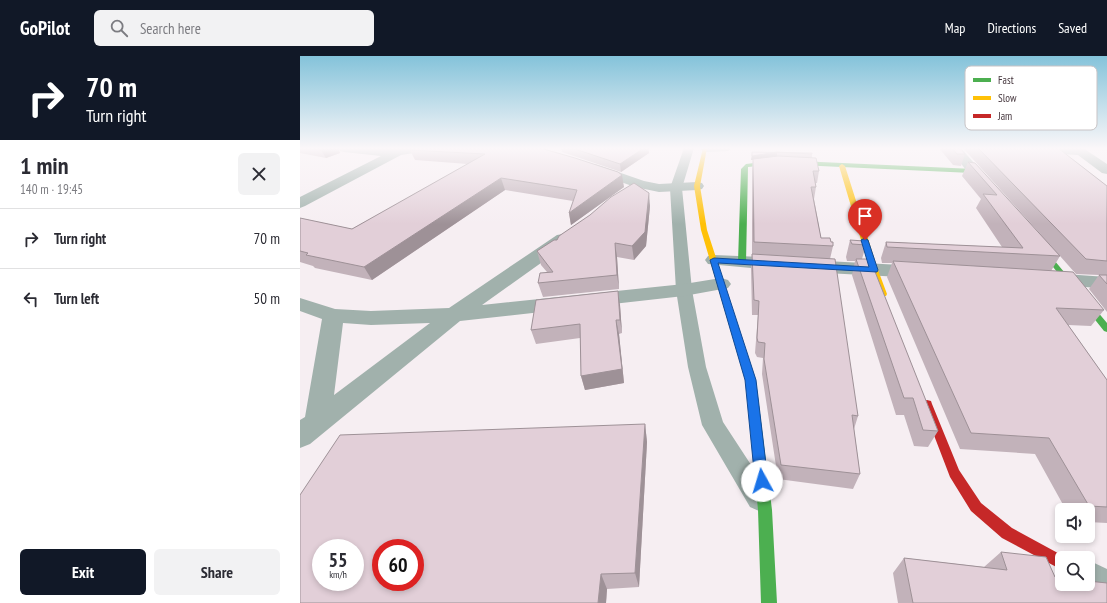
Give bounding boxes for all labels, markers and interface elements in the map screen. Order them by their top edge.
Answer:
search box [94,10,374,46]
text: GoPilot [20,16,70,40]
icon: search [108,17,130,39]
text: Search here [140,19,201,38]
text: Map [945,19,965,37]
text: Directions [987,19,1036,37]
text: Saved [1058,19,1087,37]
legend [965,66,1097,130]
text: 70 m [86,68,137,105]
icon: right [20,72,72,124]
text: Fast [998,73,1014,87]
text: Slow [998,91,1017,105]
text: Turn right [86,104,146,127]
text: Jam [997,109,1012,123]
text: 1 min [20,150,68,181]
button: close [238,153,280,195]
text: 140 m · 19:45 [20,181,83,198]
pin [848,199,882,240]
icon: arrive [854,205,876,227]
icon: right [20,228,42,250]
text: Turn right [54,229,106,248]
text: 70 m [254,229,280,248]
icon: left [20,288,42,310]
text: Turn left [54,289,99,308]
text: 50 m [254,289,280,308]
position arrow [741,460,783,502]
map controls [1055,503,1095,591]
button: sound [1055,503,1095,543]
speed limit sign: 60 [372,539,424,591]
text: 55 [328,547,348,573]
button: Exit [20,549,146,595]
button: Share [154,549,280,595]
button: search [1055,551,1095,591]
text: km/h [329,568,347,581]

